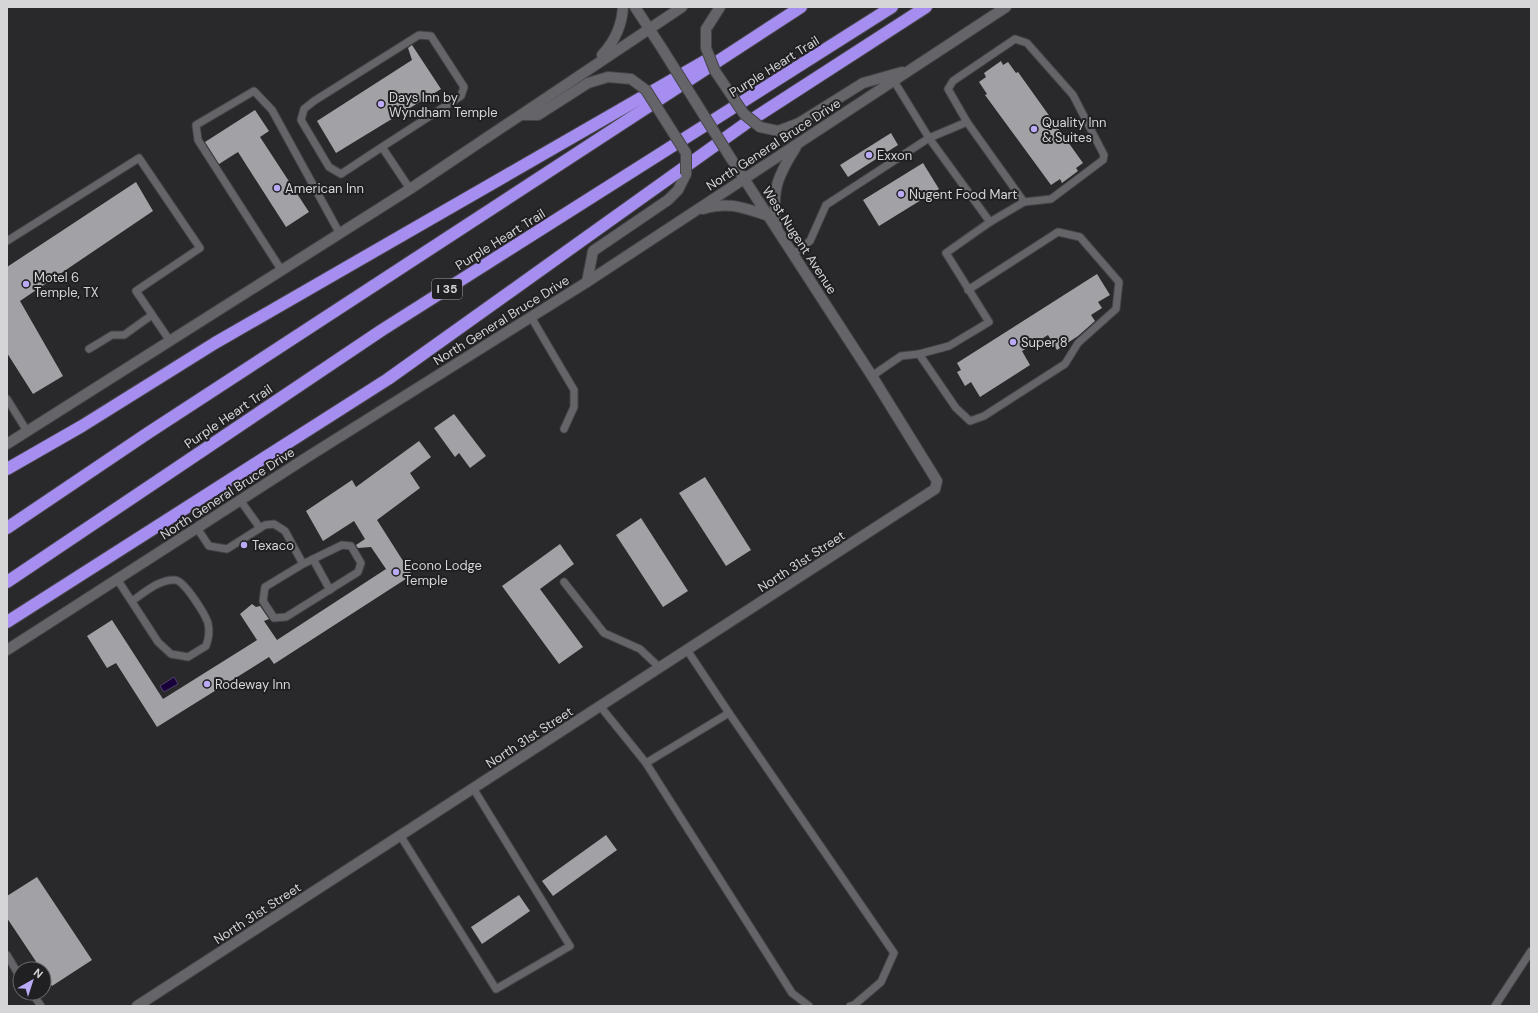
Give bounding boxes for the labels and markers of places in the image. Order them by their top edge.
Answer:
place label: Days Inn by Wyndham Temple [389,89,498,121]
marker: Days Inn by Wyndham Temple [376,99,386,109]
place label: Quality Inn & Suites [1042,114,1106,146]
marker: Quality Inn & Suites [1029,124,1039,134]
place label: Exxon [877,147,912,164]
marker: Exxon [864,150,874,160]
place label: American Inn [285,180,364,197]
marker: American Inn [272,183,282,193]
place label: Nugent Food Mart [909,186,1017,203]
marker: Nugent Food Mart [896,189,906,199]
place label: Motel 6 Temple, TX [34,269,99,301]
marker: Motel 6 Temple, TX [21,279,31,289]
place label: Super 8 [1021,334,1068,351]
marker: Super 8 [1008,337,1018,347]
place label: Texaco [252,537,294,554]
marker: Texaco [239,540,249,550]
place label: Econo Lodge Temple [404,557,482,589]
marker: Econo Lodge Temple [391,567,401,577]
place label: Rodeway Inn [215,676,291,693]
marker: Rodeway Inn [202,679,212,689]

